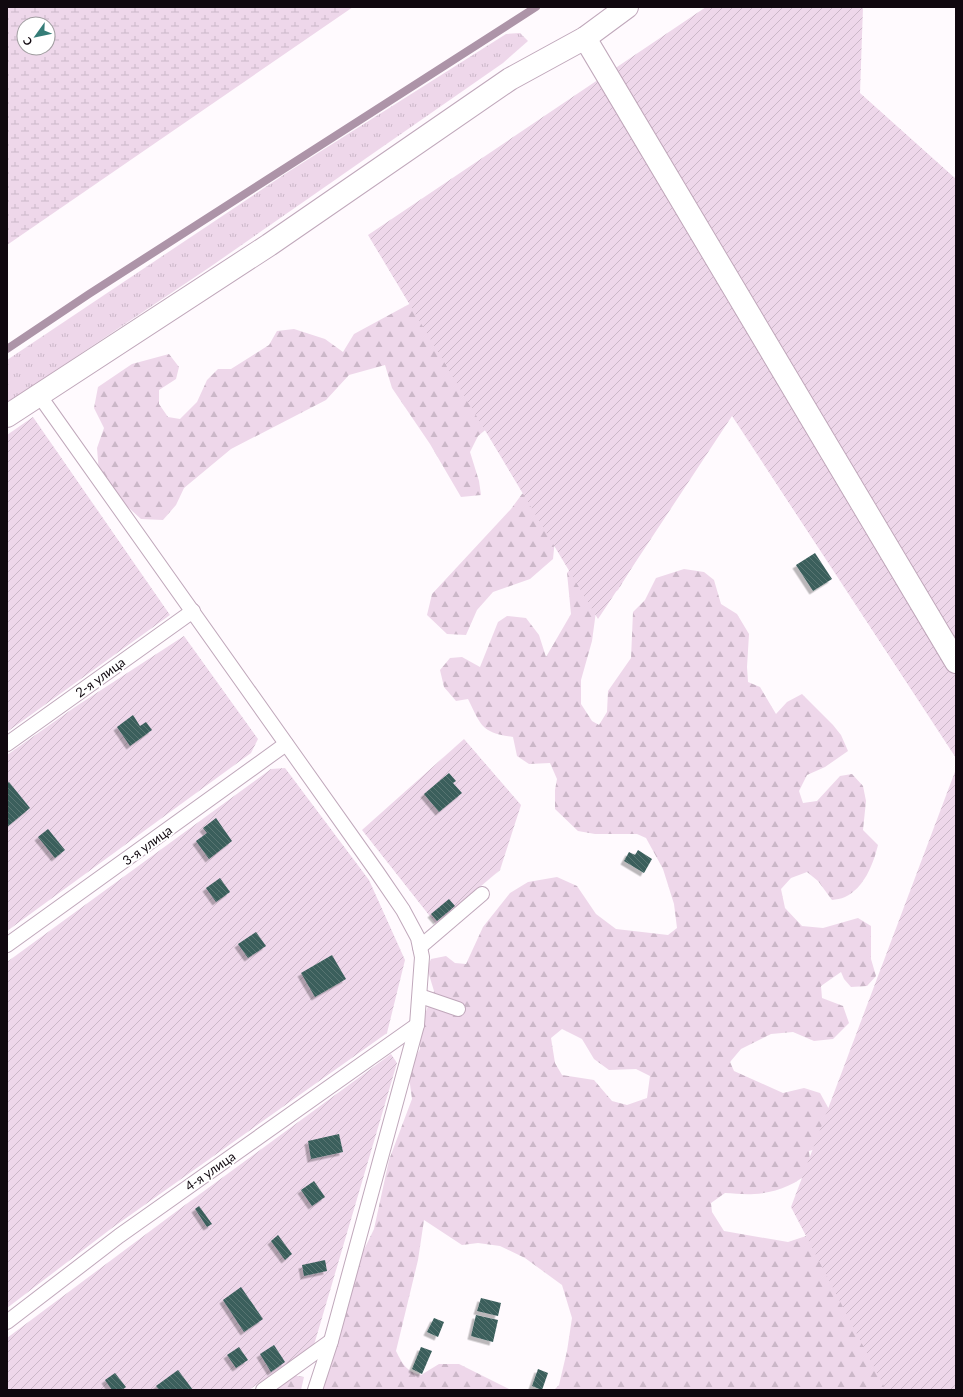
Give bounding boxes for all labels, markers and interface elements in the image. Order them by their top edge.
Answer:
north arrow [16,16,56,56]
text: С [19,35,35,48]
street label: 2-я улица [72,654,128,700]
street label: 3-я улица [119,822,175,868]
street label: 4-я улица [182,1148,238,1194]

